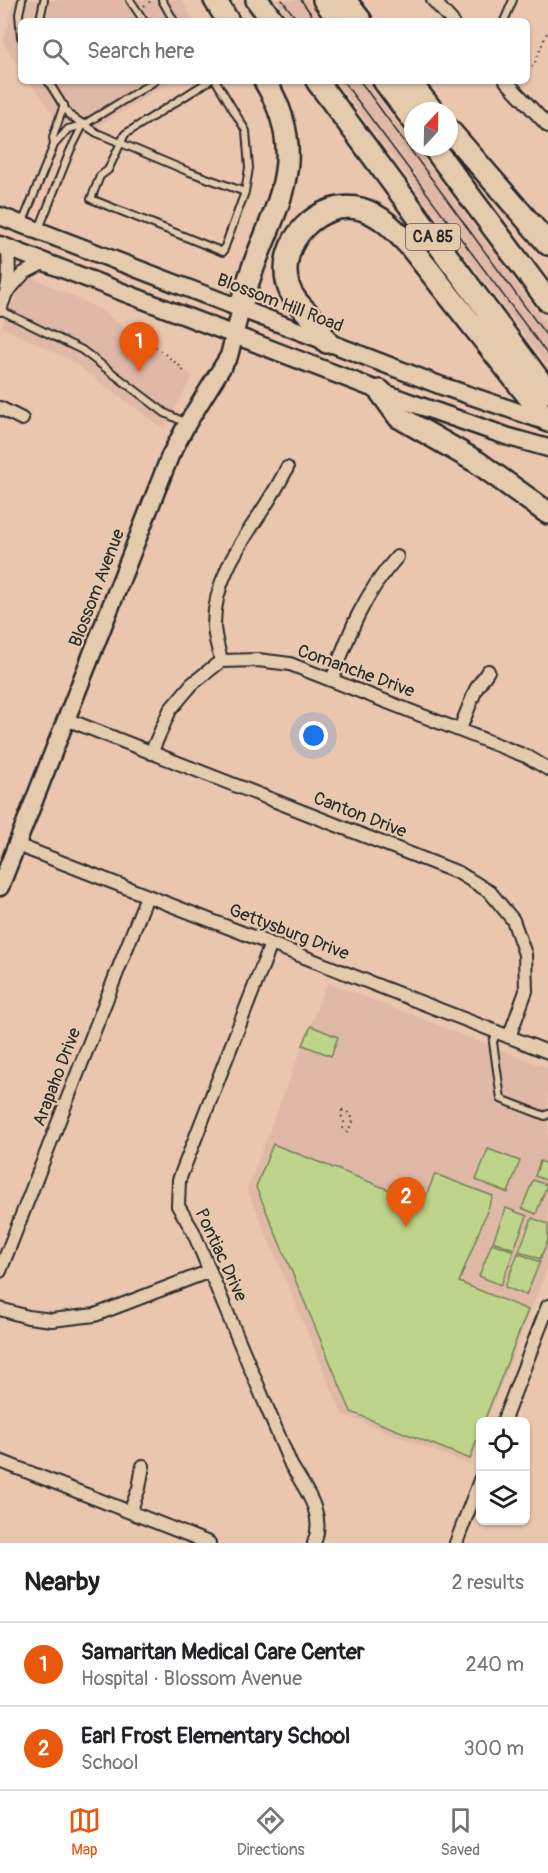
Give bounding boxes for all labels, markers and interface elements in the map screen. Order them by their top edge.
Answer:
search box [18,18,530,84]
icon: search [39,35,72,68]
text: Search here [87,37,194,65]
north arrow [404,102,458,156]
road number: CA 85 [406,224,460,250]
street label: Blossom Hill Road [214,268,346,338]
pin: 1 [120,322,158,372]
street label: Blossom Avenue [64,526,130,650]
street label: Comanche Drive [294,639,418,703]
your location [299,721,328,750]
street label: Canton Drive [310,787,410,843]
street label: Gettysburg Drive [226,899,352,965]
street label: Arapaho Drive [28,1024,86,1130]
pin: 2 [386,1178,426,1227]
street label: Pontiac Drive [189,1205,253,1305]
map controls [476,1417,530,1525]
button: locate [476,1417,530,1471]
button: layers [476,1471,530,1525]
text: Nearby [24,1566,100,1598]
text: 2 results [452,1570,524,1595]
text: Samaritan Medical Care Center [81,1638,365,1666]
text: 1 [40,1652,47,1677]
text: 240 m [465,1652,524,1677]
text: Hospital · Blossom Avenue [81,1666,302,1691]
text: Earl Frost Elementary School [81,1722,350,1750]
text: 2 [38,1736,49,1761]
text: 300 m [463,1736,524,1761]
text: School [81,1750,138,1775]
tab: Map [68,1804,101,1860]
tab: Directions [237,1804,305,1860]
tab: Saved [440,1804,480,1860]

